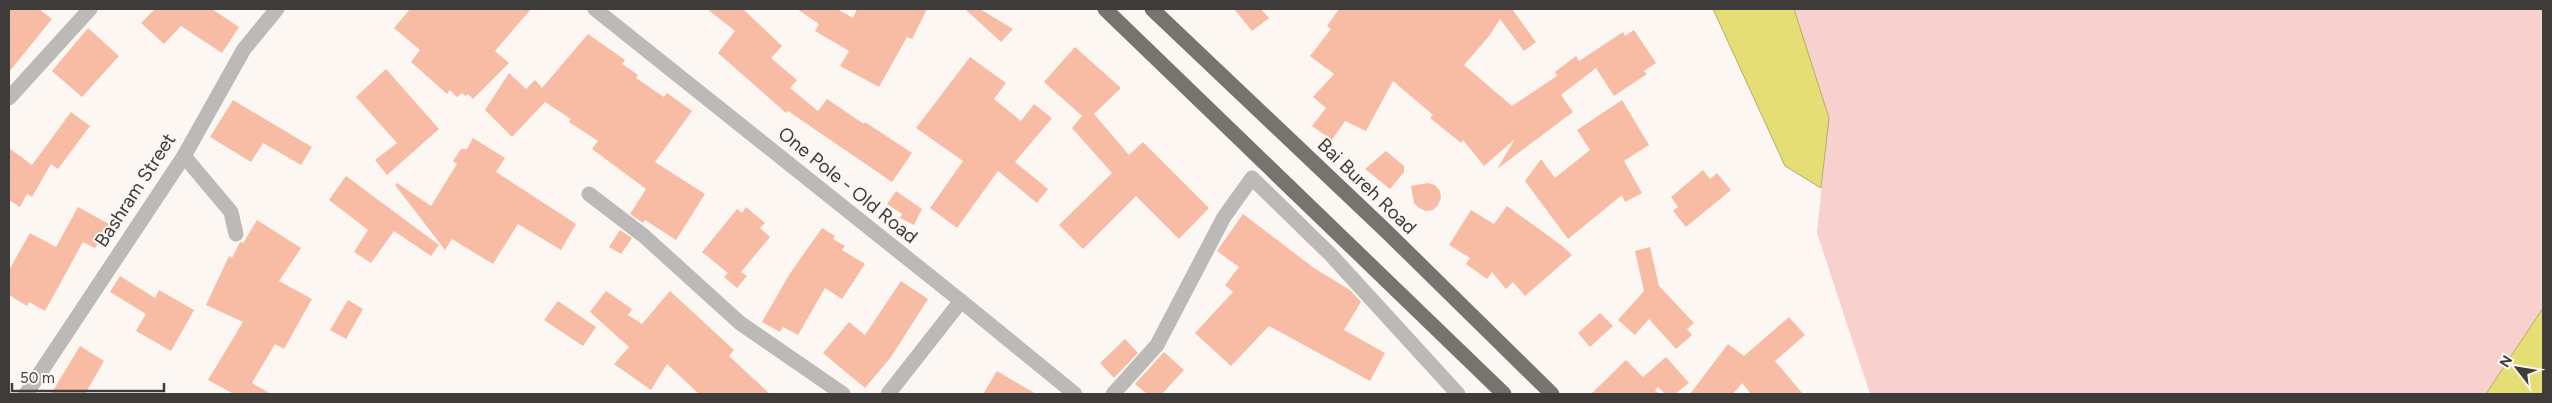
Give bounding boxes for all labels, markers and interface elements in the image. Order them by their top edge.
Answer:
street label: One Pole - Old Road [774,122,922,248]
street label: Bashram Street [90,129,180,251]
street label: Bai Bureh Road [1313,133,1421,239]
north arrow [2492,343,2542,393]
text: N [2496,353,2516,371]
scale bar [12,360,165,392]
text: 50 m [20,369,55,387]

